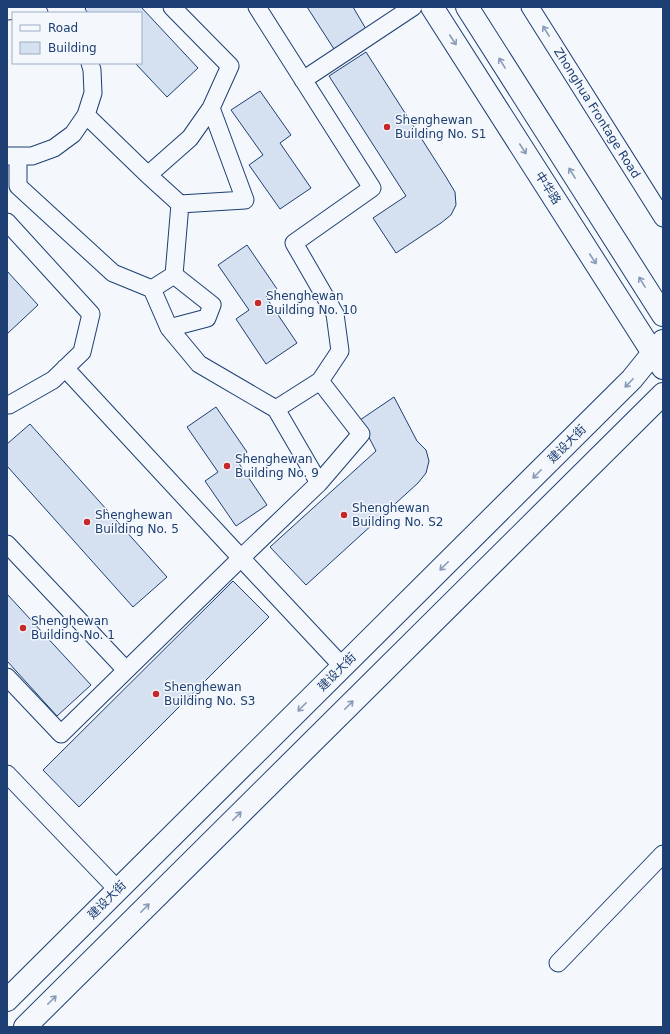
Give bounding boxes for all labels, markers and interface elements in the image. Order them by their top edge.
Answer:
legend [12,12,142,64]
text: Road [48,21,78,35]
one-way arrow [541,25,549,37]
one-way arrow [449,34,457,45]
text: Building [48,41,97,55]
street label: Zhonghua Frontage Road [551,45,643,181]
one-way arrow [498,57,506,69]
place label: Shenghewan Building No. S1 [395,113,486,141]
marker: Shenghewan Building No. S1 [382,122,392,132]
one-way arrow [519,143,527,154]
one-way arrow [568,167,576,179]
street label: 中华路 [532,169,564,207]
one-way arrow [590,253,598,265]
one-way arrow [638,277,646,288]
place label: Shenghewan Building No. 10 [266,289,358,317]
marker: Shenghewan Building No. 10 [253,298,263,308]
one-way arrow [624,378,634,388]
street label: 建设大街 [545,422,589,466]
place label: Shenghewan Building No. 9 [235,452,319,480]
marker: Shenghewan Building No. 9 [222,461,232,471]
one-way arrow [532,469,542,479]
place label: Shenghewan Building No. S2 [352,501,443,529]
place label: Shenghewan Building No. 5 [95,508,179,536]
marker: Shenghewan Building No. S2 [339,510,349,520]
marker: Shenghewan Building No. 5 [82,517,92,527]
one-way arrow [439,561,449,571]
place label: Shenghewan Building No. 1 [31,614,115,642]
marker: Shenghewan Building No. 1 [18,623,28,633]
street label: 建设大街 [315,650,359,694]
place label: Shenghewan Building No. S3 [164,680,255,708]
marker: Shenghewan Building No. S3 [151,689,161,699]
one-way arrow [344,700,354,710]
one-way arrow [297,702,307,712]
one-way arrow [232,811,242,821]
street label: 建设大街 [85,878,129,922]
one-way arrow [140,903,150,913]
one-way arrow [47,995,57,1004]

